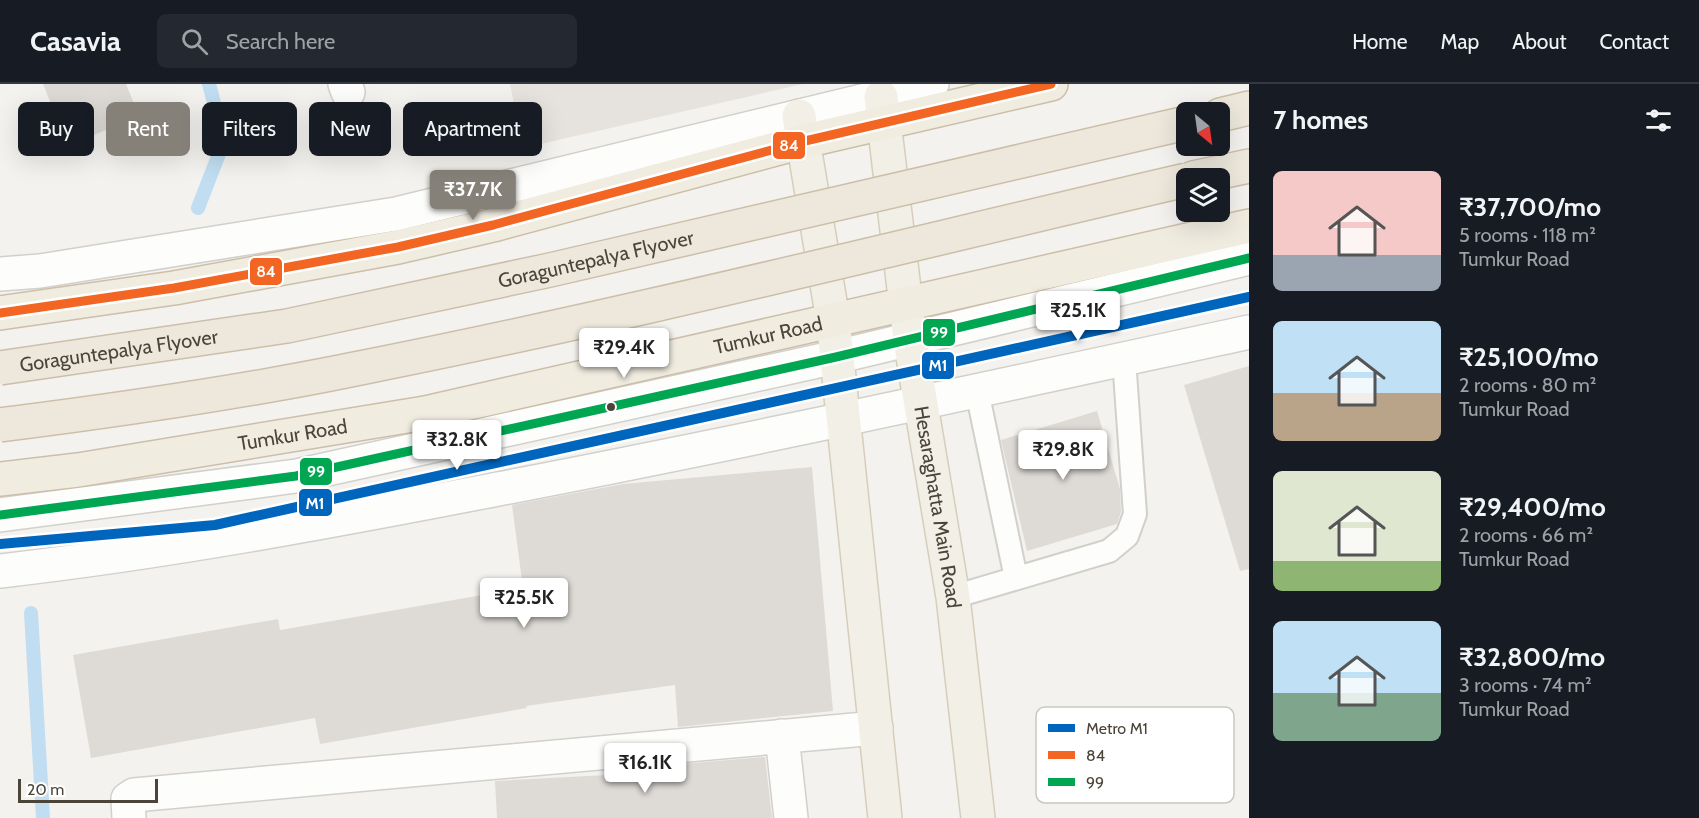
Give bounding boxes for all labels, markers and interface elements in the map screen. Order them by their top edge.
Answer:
search box [157,14,577,68]
text: Casavia [30,24,121,58]
icon: search [178,25,211,58]
text: Search here [226,28,335,55]
text: Home [1352,29,1408,54]
text: Map [1441,29,1479,54]
text: About [1512,29,1566,54]
text: Contact [1599,29,1669,54]
chip: Buy [18,102,94,156]
chip: Rent [106,102,190,156]
chip: Filters [202,102,297,156]
chip: New [309,102,391,156]
chip: Apartment [403,102,542,156]
north arrow [1176,102,1230,156]
map controls [1176,102,1230,222]
text: 7 homes [1273,104,1368,136]
icon: filters [1642,104,1675,137]
line badge: 84 [772,131,806,160]
text: 84 [779,136,799,155]
button: layers [1176,168,1230,222]
pin: ₹37.7K [424,170,522,221]
text: ₹37.7K [444,177,502,201]
text: ₹37,700/mo [1459,191,1601,223]
icon: home [1321,195,1393,267]
text: 5 rooms · 118 m² [1459,223,1596,247]
street label: Goraguntepalya Flyover [496,225,697,293]
text: Tumkur Road [1459,247,1570,271]
line badge: 84 [249,257,283,286]
text: 84 [256,262,276,281]
pin: ₹25.1K [1029,291,1127,342]
text: ₹25.1K [1050,298,1106,322]
street label: Tumkur Road [712,311,825,359]
line badge: 99 [922,318,956,347]
text: 99 [930,323,948,342]
street label: Goraguntepalya Flyover [18,324,220,377]
pin: ₹29.4K [575,328,673,379]
text: ₹29.4K [593,335,655,359]
text: ₹25,100/mo [1459,341,1599,373]
icon: home [1321,345,1393,417]
line badge: M1 [921,351,955,380]
text: M1 [928,356,948,375]
text: 2 rooms · 80 m² [1459,373,1596,397]
text: Tumkur Road [1459,397,1570,421]
unlabelled marker [605,401,617,413]
street label: Hesaraghatta Main Road [909,404,966,609]
street label: Tumkur Road [236,414,349,456]
pin: ₹32.8K [408,420,506,471]
text: ₹32.8K [426,427,488,451]
pin: ₹29.8K [1014,430,1112,481]
text: ₹29.8K [1032,437,1094,461]
line badge: 99 [299,457,333,486]
text: 99 [307,462,325,481]
line badge: M1 [298,488,333,517]
text: ₹29,400/mo [1459,491,1606,523]
text: M1 [305,494,325,513]
icon: home [1321,495,1393,567]
text: 2 rooms · 66 m² [1459,523,1593,547]
text: Tumkur Road [1459,547,1570,571]
pin: ₹25.5K [475,578,573,629]
text: ₹25.5K [494,585,554,609]
text: ₹32,800/mo [1459,641,1605,673]
icon: home [1321,645,1393,717]
text: 3 rooms · 74 m² [1459,673,1592,697]
text: Tumkur Road [1459,697,1570,721]
legend [1036,707,1234,803]
text: Metro M1 [1086,719,1148,738]
pin: ₹16.1K [596,743,694,794]
text: 84 [1086,746,1105,765]
text: ₹16.1K [618,750,672,774]
text: 99 [1086,773,1104,792]
scale bar [18,776,158,804]
text: 20 m [27,780,64,799]

